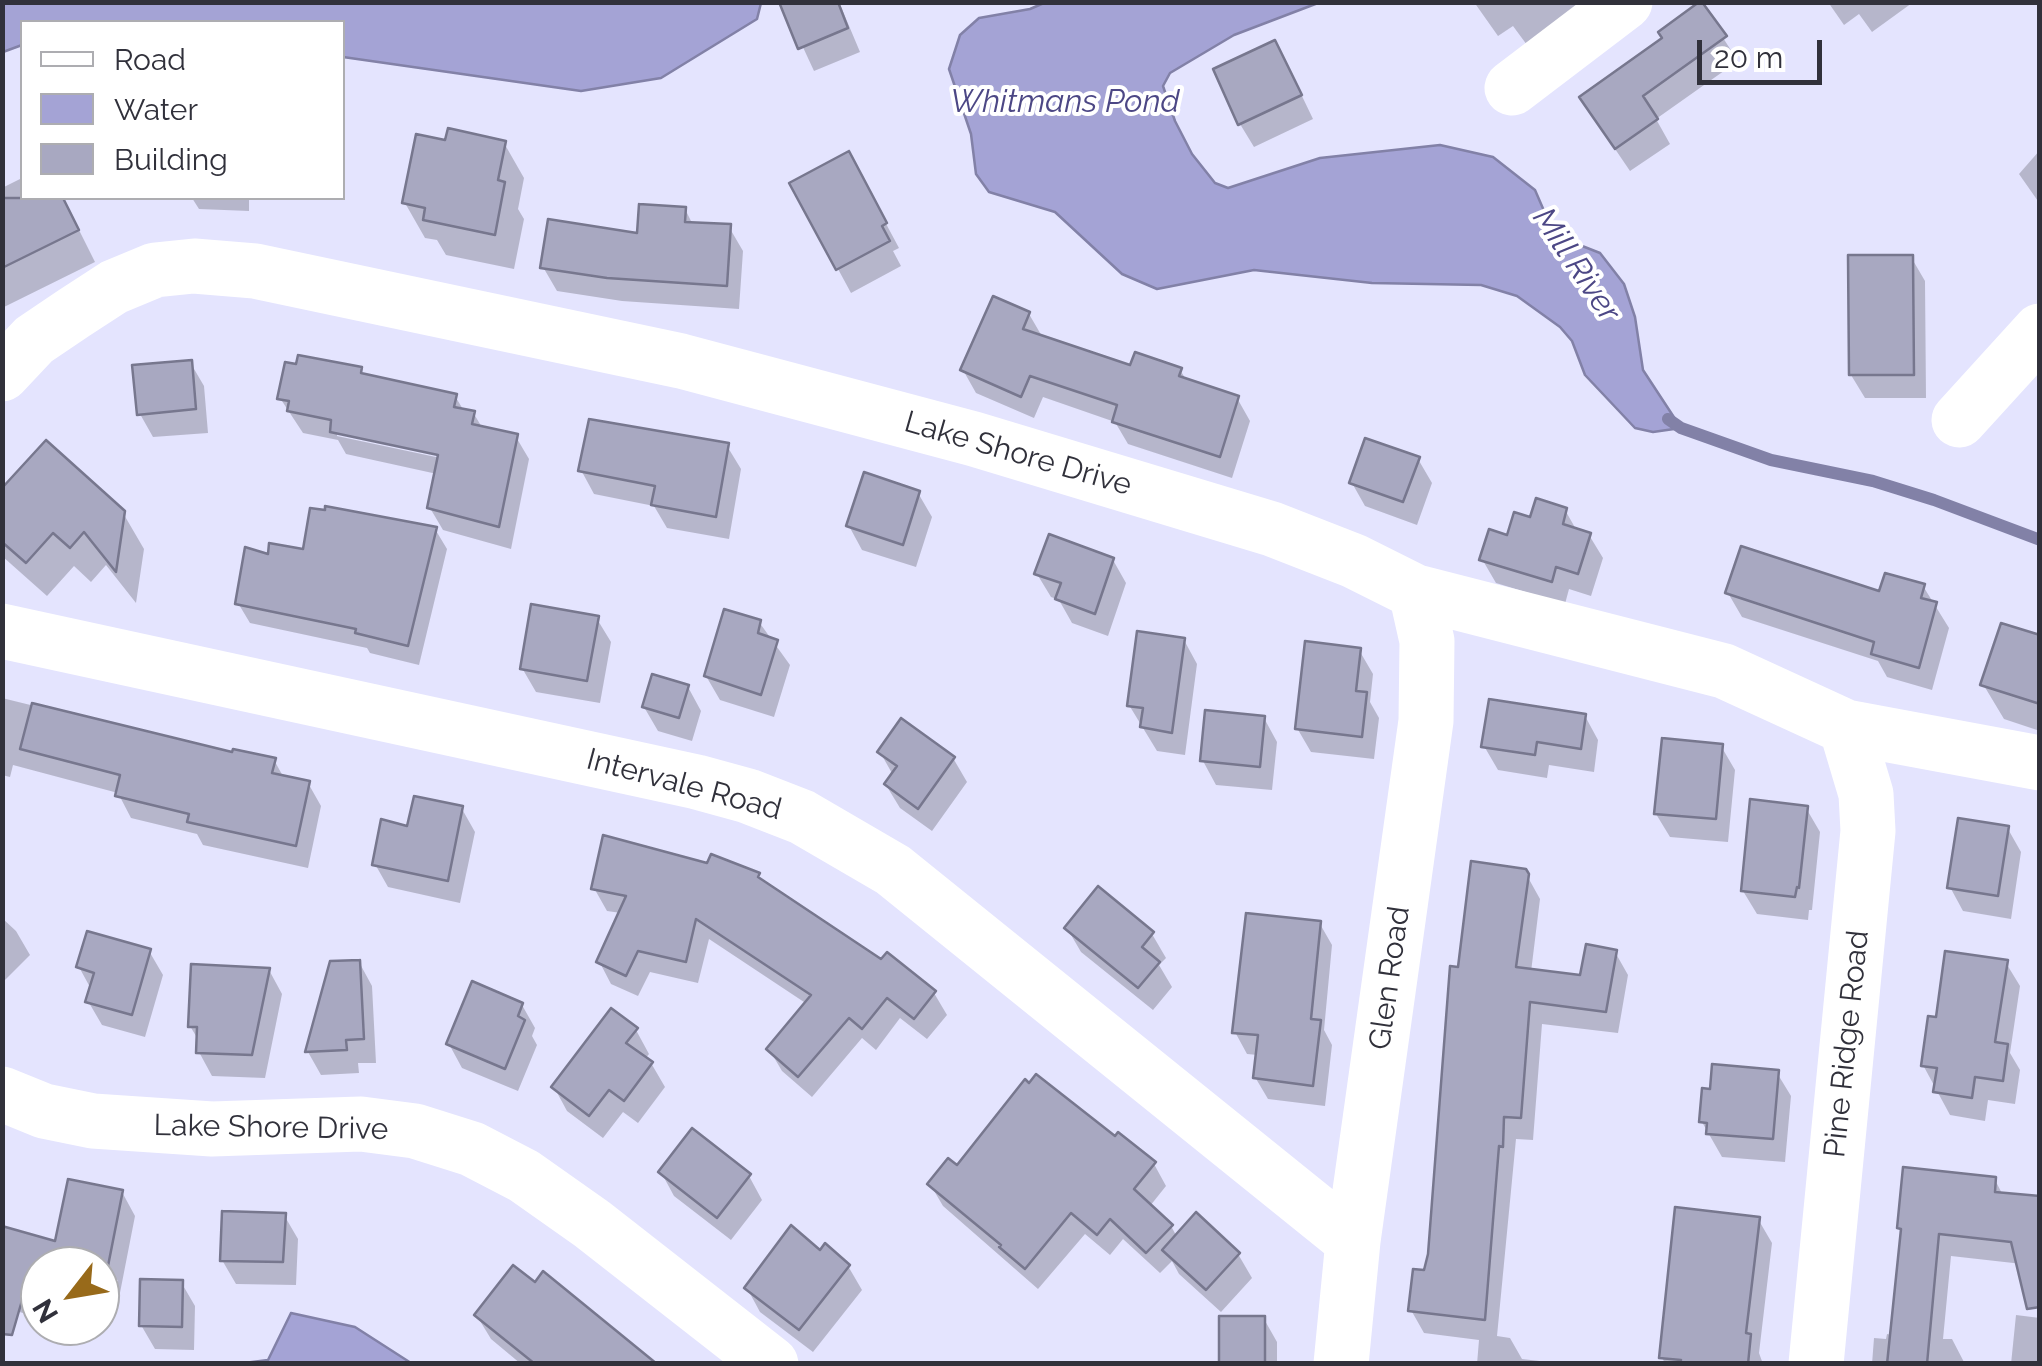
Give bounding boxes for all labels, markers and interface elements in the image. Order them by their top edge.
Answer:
legend [20,20,345,200]
scale bar [1702,20,1827,82]
text: 20 m [1714,40,1783,75]
text: Road [114,42,186,77]
water label: Whitmans Pond [950,83,1180,121]
text: Water [114,92,198,127]
text: Building [114,142,228,177]
water label: Mill River [1524,201,1628,329]
street label: Lake Shore Drive [900,404,1136,504]
street label: Intervale Road [583,742,785,828]
street label: Glen Road [1362,904,1418,1052]
street label: Pine Ridge Road [1817,929,1877,1159]
street label: Lake Shore Drive [153,1108,389,1148]
north arrow [20,1246,120,1346]
text: N [26,1293,65,1328]

